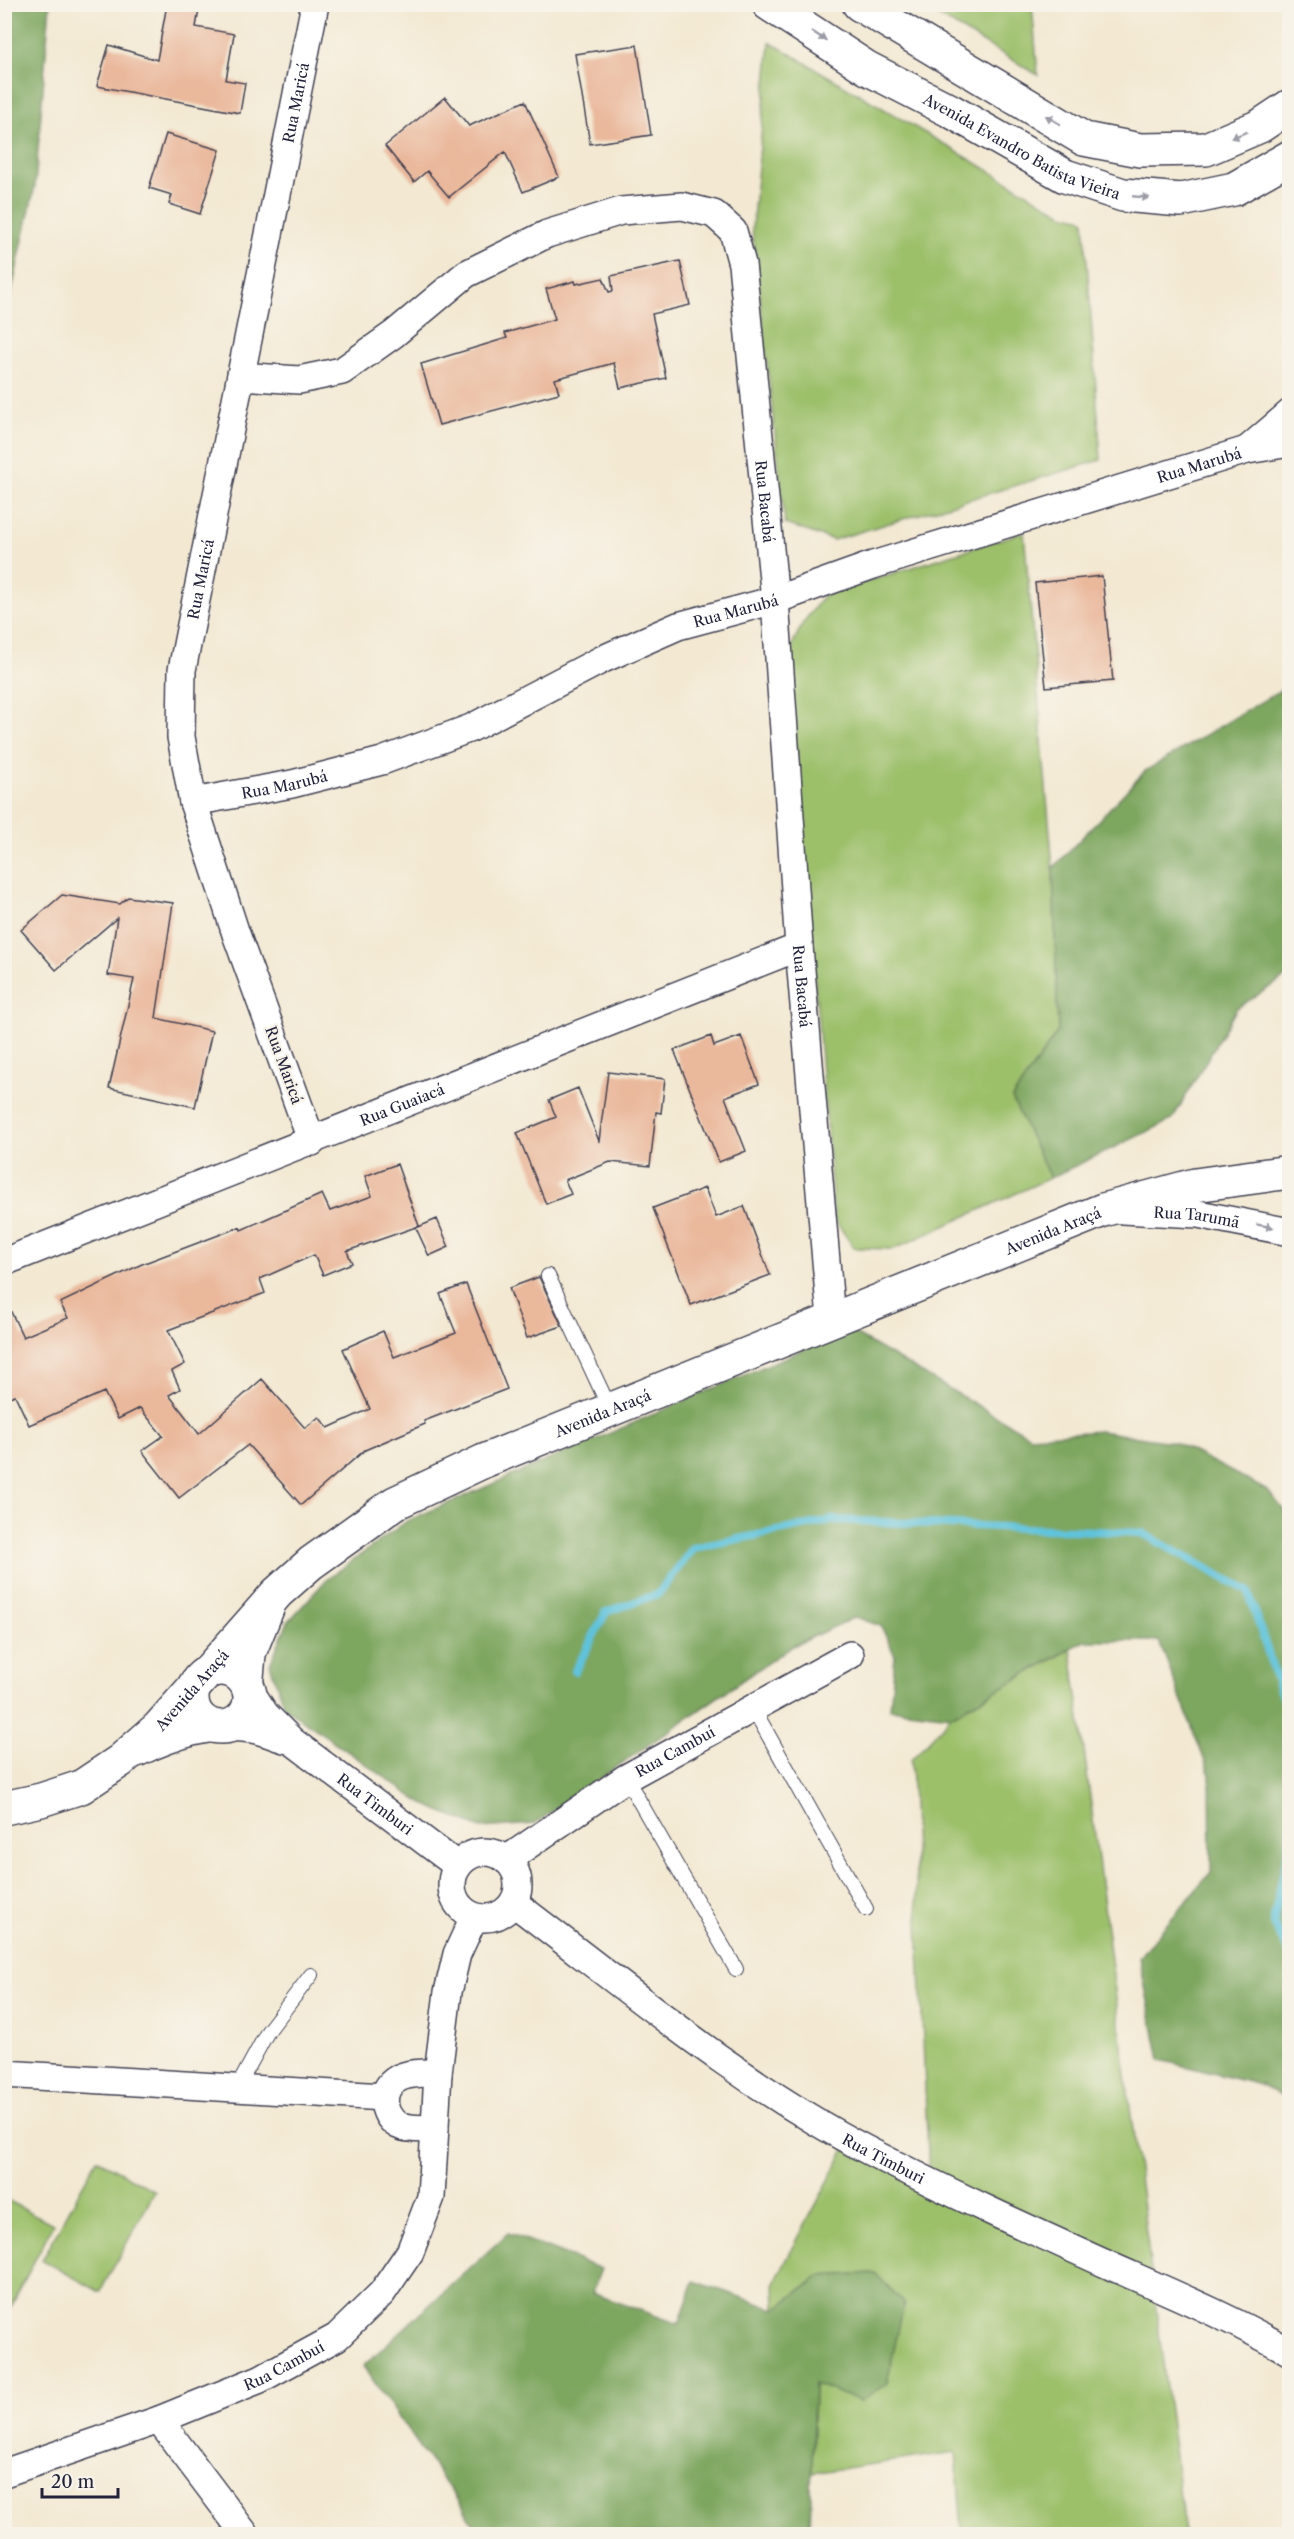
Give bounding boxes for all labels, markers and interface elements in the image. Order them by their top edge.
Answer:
one-way arrow [810,31,827,42]
street label: Rua Maricá [278,61,313,144]
street label: Avenida Evandro Batista Vieira [919,89,1123,203]
one-way arrow [1045,115,1061,126]
one-way arrow [1230,131,1248,140]
one-way arrow [1132,192,1151,202]
street label: Rua Marubá [1155,443,1244,487]
street label: Rua Bacabá [752,459,779,544]
street label: Rua Maricá [183,537,217,621]
street label: Rua Marubá [691,590,780,631]
street label: Rua Marubá [240,766,329,803]
street label: Rua Bacabá [789,944,815,1028]
street label: Rua Maricá [261,1023,307,1107]
street label: Rua Guaiacá [357,1079,447,1130]
street label: Avenida Araçá [1001,1202,1104,1259]
street label: Rua Tarumã [1153,1202,1241,1231]
one-way arrow [1256,1222,1275,1231]
street label: Avenida Araçá [551,1385,653,1441]
street label: Avenida Araçá [150,1645,233,1735]
street label: Rua Cambuí [632,1721,718,1781]
street label: Rua Timburi [334,1769,417,1839]
street label: Rua Timburi [839,2129,928,2188]
street label: Rua Cambuí [241,2336,328,2394]
scale bar [42,2461,118,2499]
text: 20 m [51,2471,95,2493]

